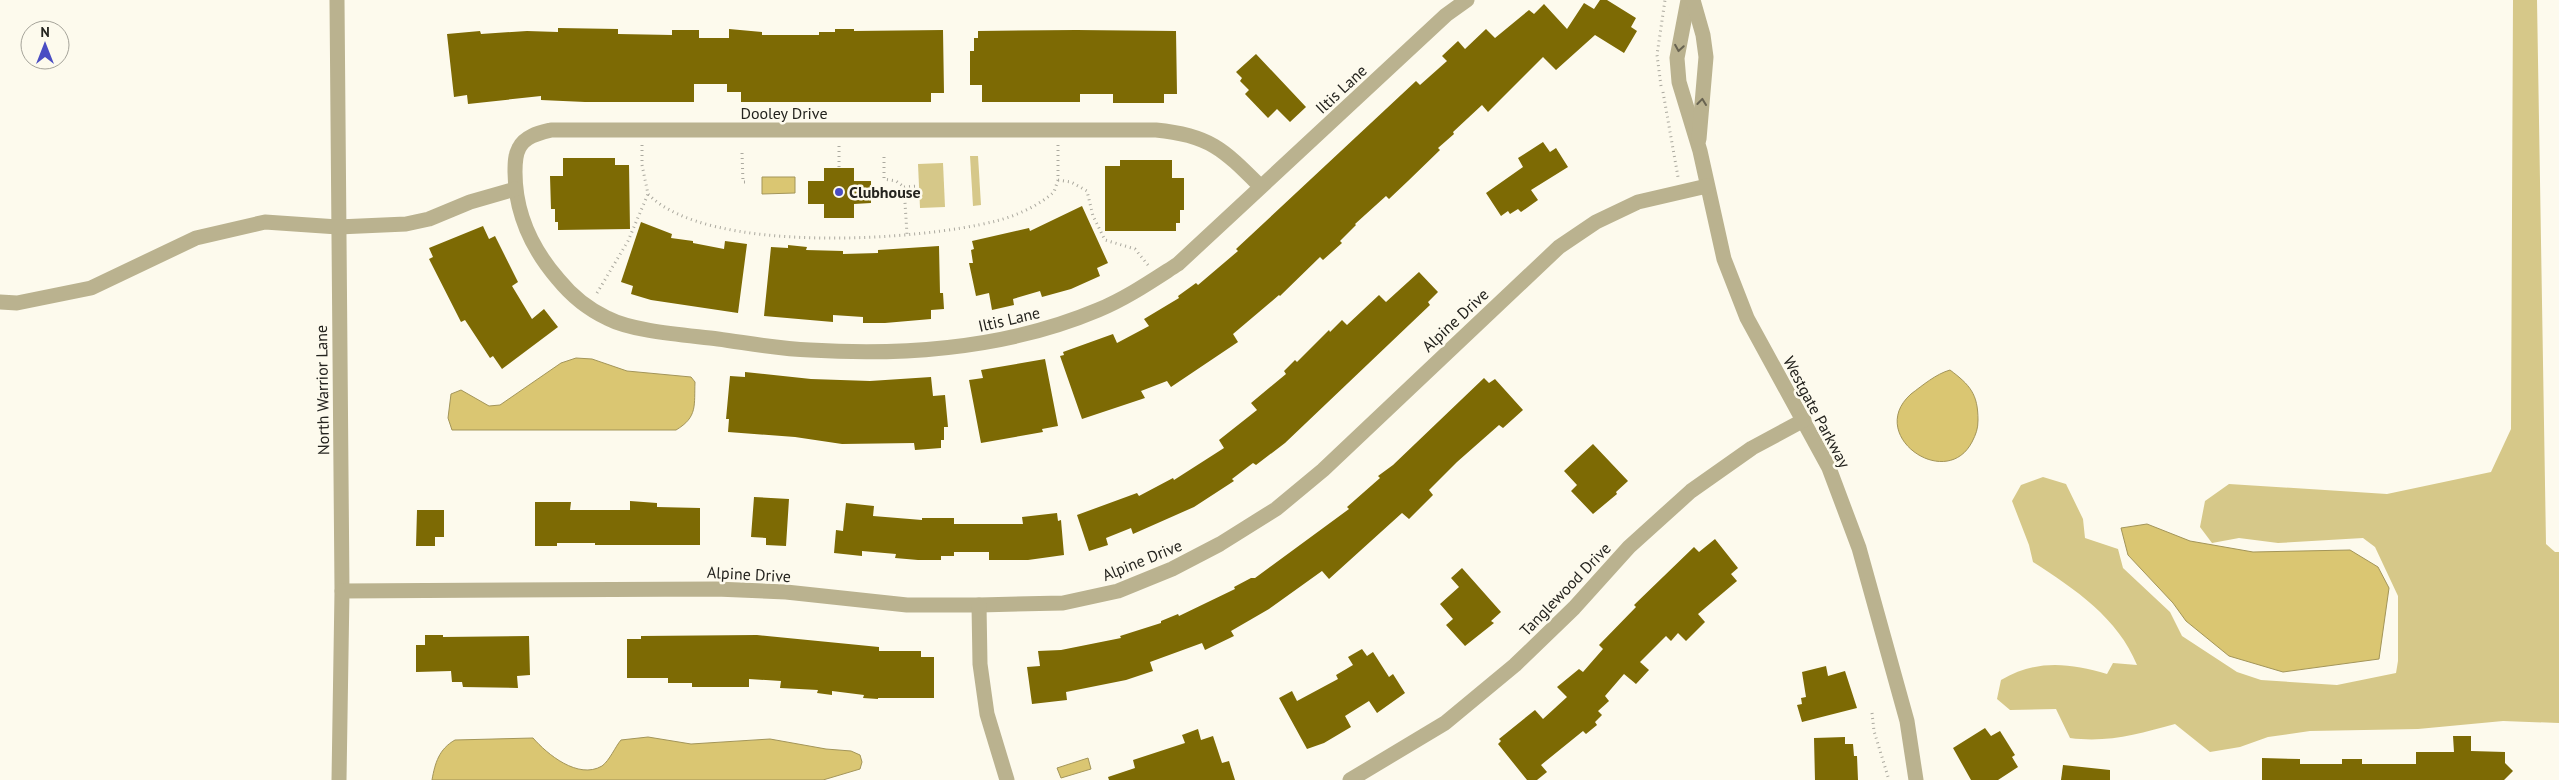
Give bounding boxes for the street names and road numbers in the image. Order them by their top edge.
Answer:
street label: Iltis Lane [1311,60,1371,118]
street label: Dooley Drive [740,103,828,123]
street label: Alpine Drive [1417,284,1493,356]
street label: Iltis Lane [976,302,1042,336]
street label: North Warrior Lane [311,325,333,455]
street label: Westgate Parkway [1779,353,1855,472]
street label: Alpine Drive [1099,535,1185,585]
street label: Tanglewood Drive [1515,538,1615,640]
street label: Alpine Drive [707,562,791,586]

